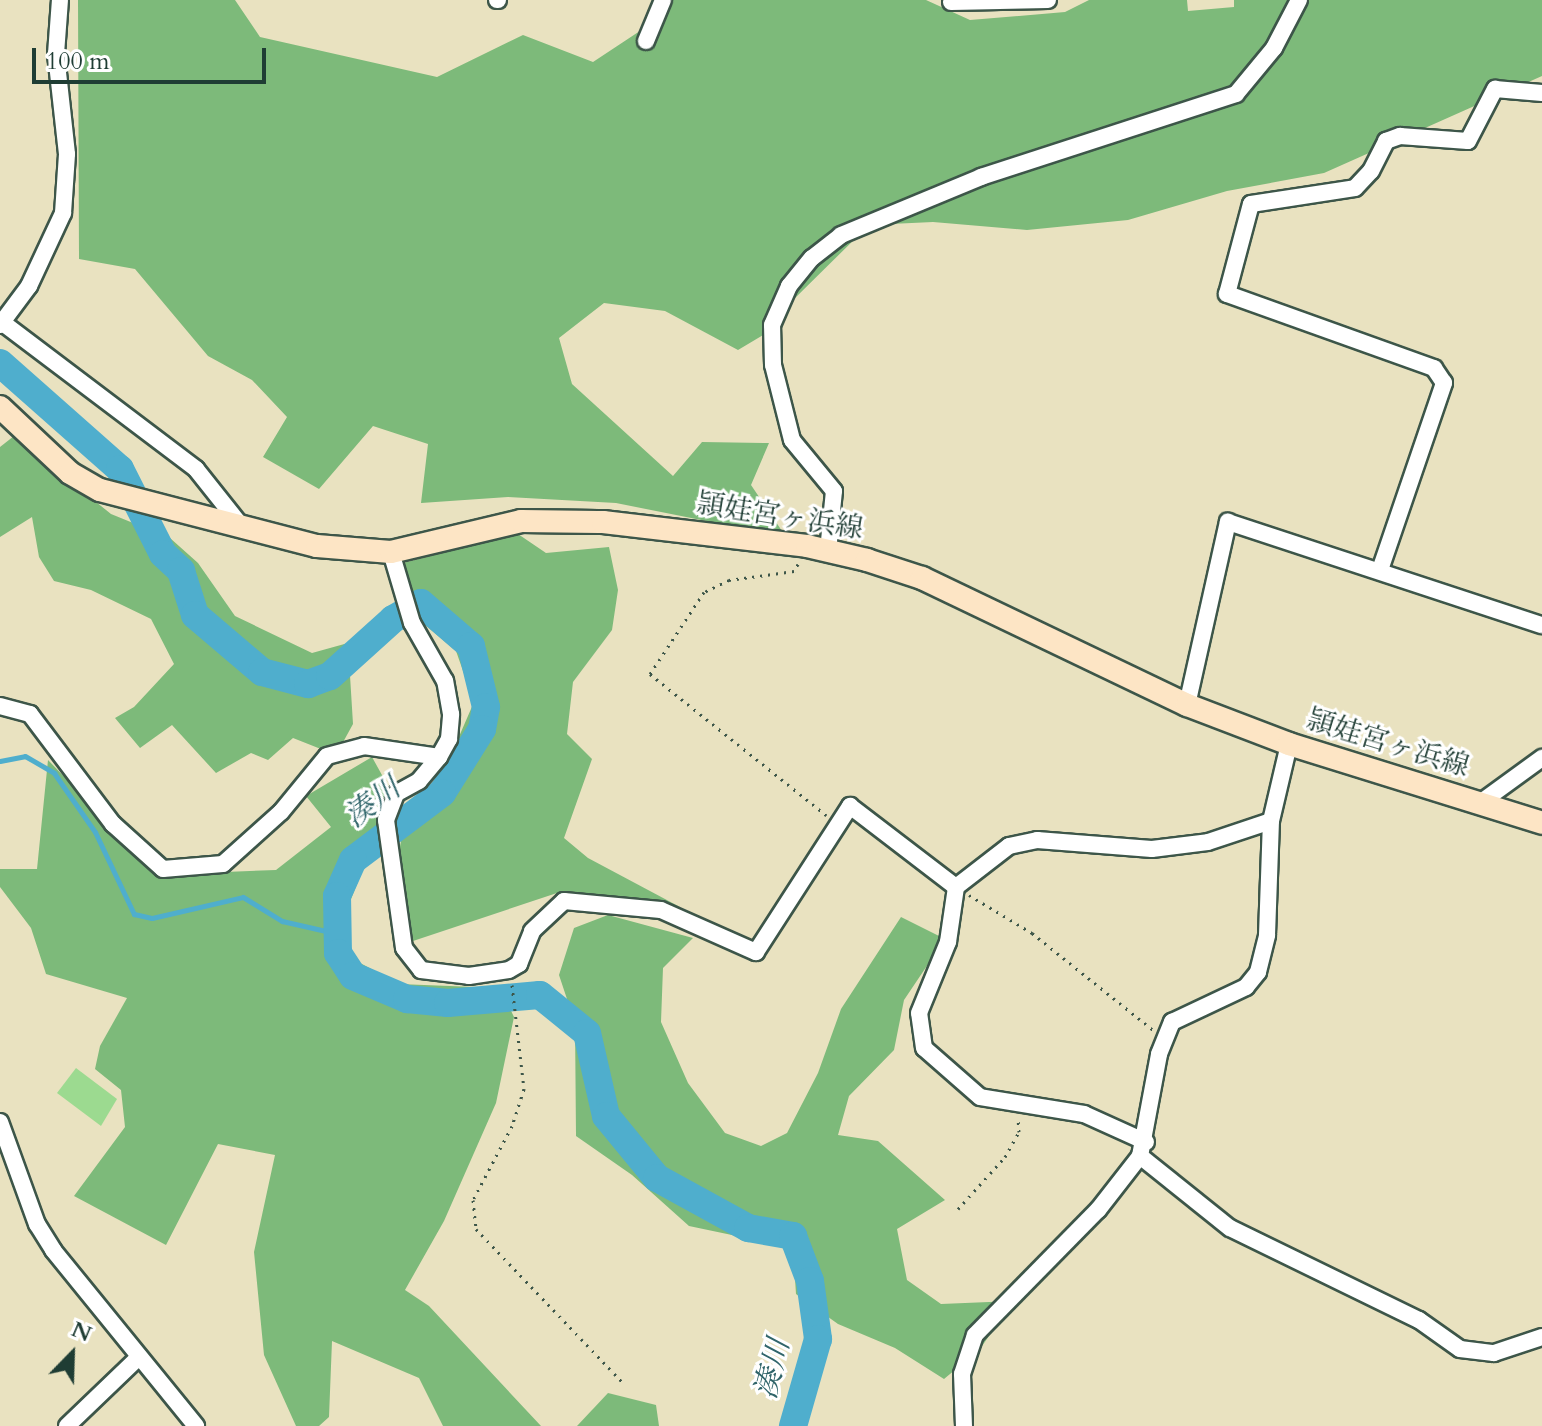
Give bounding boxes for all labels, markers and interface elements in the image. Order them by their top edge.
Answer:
scale bar [36,32,270,82]
text: 100 m [46,45,110,78]
street label: 頴娃宮ヶ浜線 [694,486,866,546]
street label: 頴娃宮ヶ浜線 [1303,702,1473,784]
water label: 湊川 [338,771,408,835]
north arrow [32,1314,112,1394]
text: N [67,1314,96,1349]
water label: 湊川 [748,1336,798,1402]

